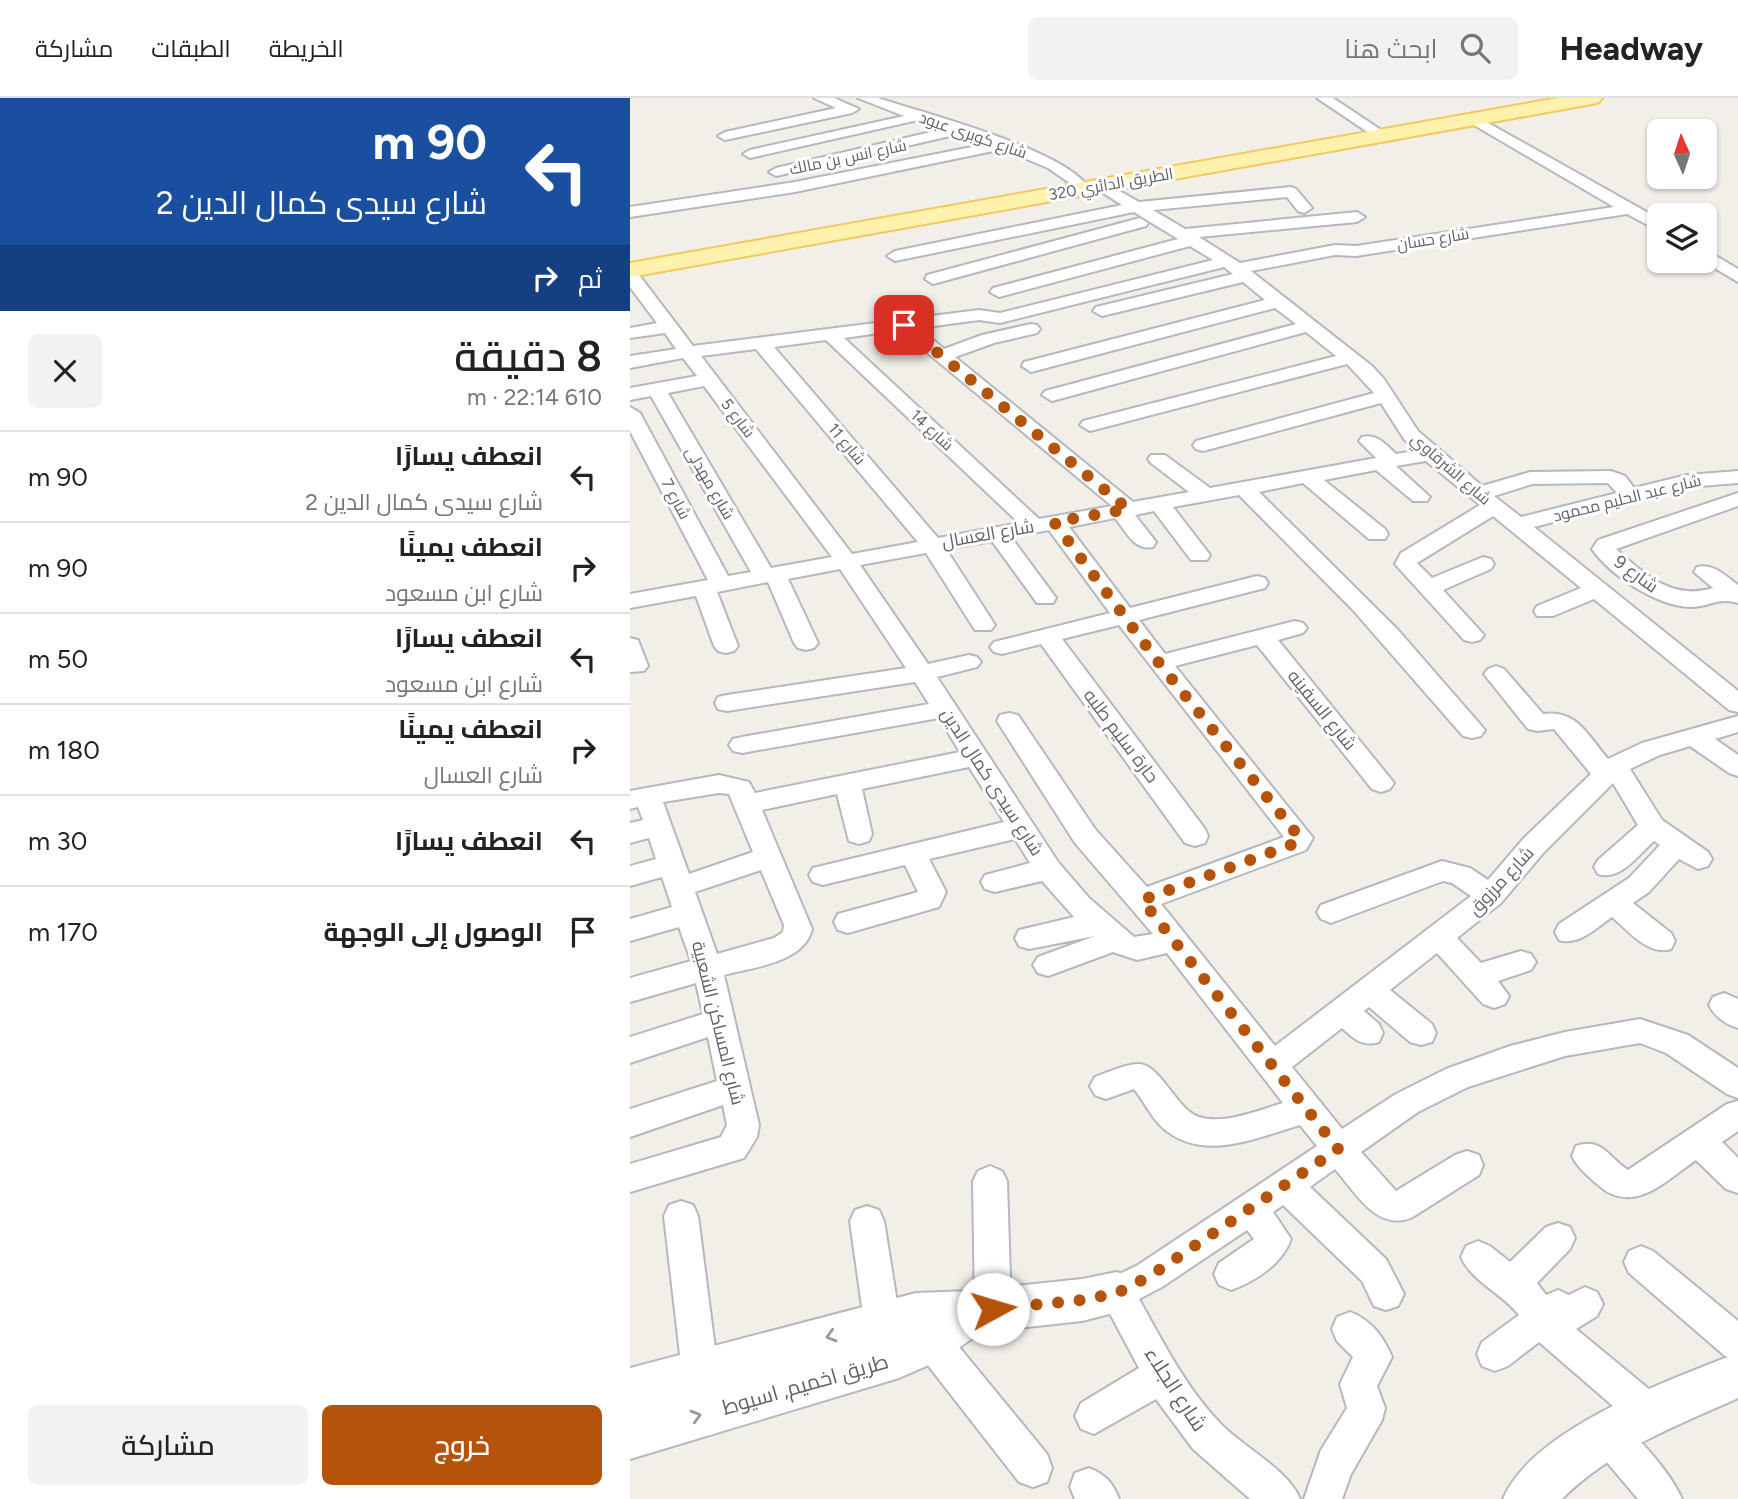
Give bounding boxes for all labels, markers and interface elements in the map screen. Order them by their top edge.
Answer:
search box [1028,17,1518,80]
icon: search [1456,29,1494,67]
text: Headway [1560,29,1703,68]
text: ابحث هنا [1344,33,1438,65]
text: مشاركة [35,34,113,63]
text: الطبقات [151,34,231,63]
text: الخريطة [269,34,344,63]
street label: شارع كوبرى عبود [916,108,1029,164]
text: 90 m [372,112,487,171]
north arrow [1647,119,1717,189]
map controls [1647,119,1717,273]
icon: left [511,126,602,217]
street label: شارع انس بن مالك [788,135,909,181]
street label: الطريق الدائري 320 [1047,164,1175,208]
text: شارع سيدى كمال الدين 2 [156,184,487,222]
button: layers [1647,203,1717,273]
street label: شارع حسان [1395,224,1471,256]
icon: right [526,259,564,297]
text: ثم [578,263,602,295]
pin [874,295,934,355]
icon: arrive [885,306,923,344]
text: 8 دقيقة [454,331,602,382]
button: close [28,334,102,408]
text: 610 m · 22:14 [467,383,602,411]
street label: شارع 5 [716,395,759,443]
street label: شارع 14 [905,405,957,456]
street label: شارع 11 [823,419,870,470]
street label: شارع الشرقاوي [1405,429,1495,512]
text: انعطف يسارًا [395,440,543,472]
street label: شارع مهدلى [680,443,738,524]
icon: left [564,458,602,496]
text: 90 m [28,461,88,493]
street label: شارع عبد الحليم محمود [1551,470,1703,528]
street label: شارع 7 [656,475,695,524]
text: شارع سيدى كمال الدين 2 [305,488,543,516]
street label: شارع العسال [940,515,1036,554]
text: انعطف يمينًا [398,531,543,563]
icon: right [564,549,602,587]
street label: شارع 9 [1609,551,1662,598]
text: 90 m [28,552,88,584]
text: شارع ابن مسعود [385,579,543,607]
text: انعطف يسارًا [395,622,543,654]
icon: left [564,640,602,678]
text: 50 m [28,643,88,675]
street label: شارع السفينه [1282,665,1361,755]
text: شارع ابن مسعود [385,670,543,698]
street label: حارة سليم طلبه [1078,685,1163,788]
street label: شارع سيدى كمال الدين [935,704,1048,861]
text: انعطف يمينًا [398,713,543,745]
icon: right [564,731,602,769]
text: 180 m [28,734,100,766]
text: شارع العسال [424,761,543,789]
icon: left [564,822,602,860]
text: 30 m [28,825,87,857]
text: انعطف يسارًا [395,825,543,857]
street label: شارع مرزوق [1464,842,1539,921]
icon: arrive [564,913,602,951]
text: 170 m [28,916,98,948]
text: الوصول إلى الوجهة [323,916,543,948]
street label: شارع المساكن الشعبية [686,939,749,1107]
position arrow [956,1272,1030,1346]
one-way arrow [825,1327,837,1342]
street label: شارع الجلاء [1138,1342,1212,1437]
street label: طريق اخميم, اسيوط [719,1348,892,1422]
button: مشاركة [28,1405,308,1485]
button: خروج [322,1405,602,1485]
one-way arrow [689,1410,701,1424]

